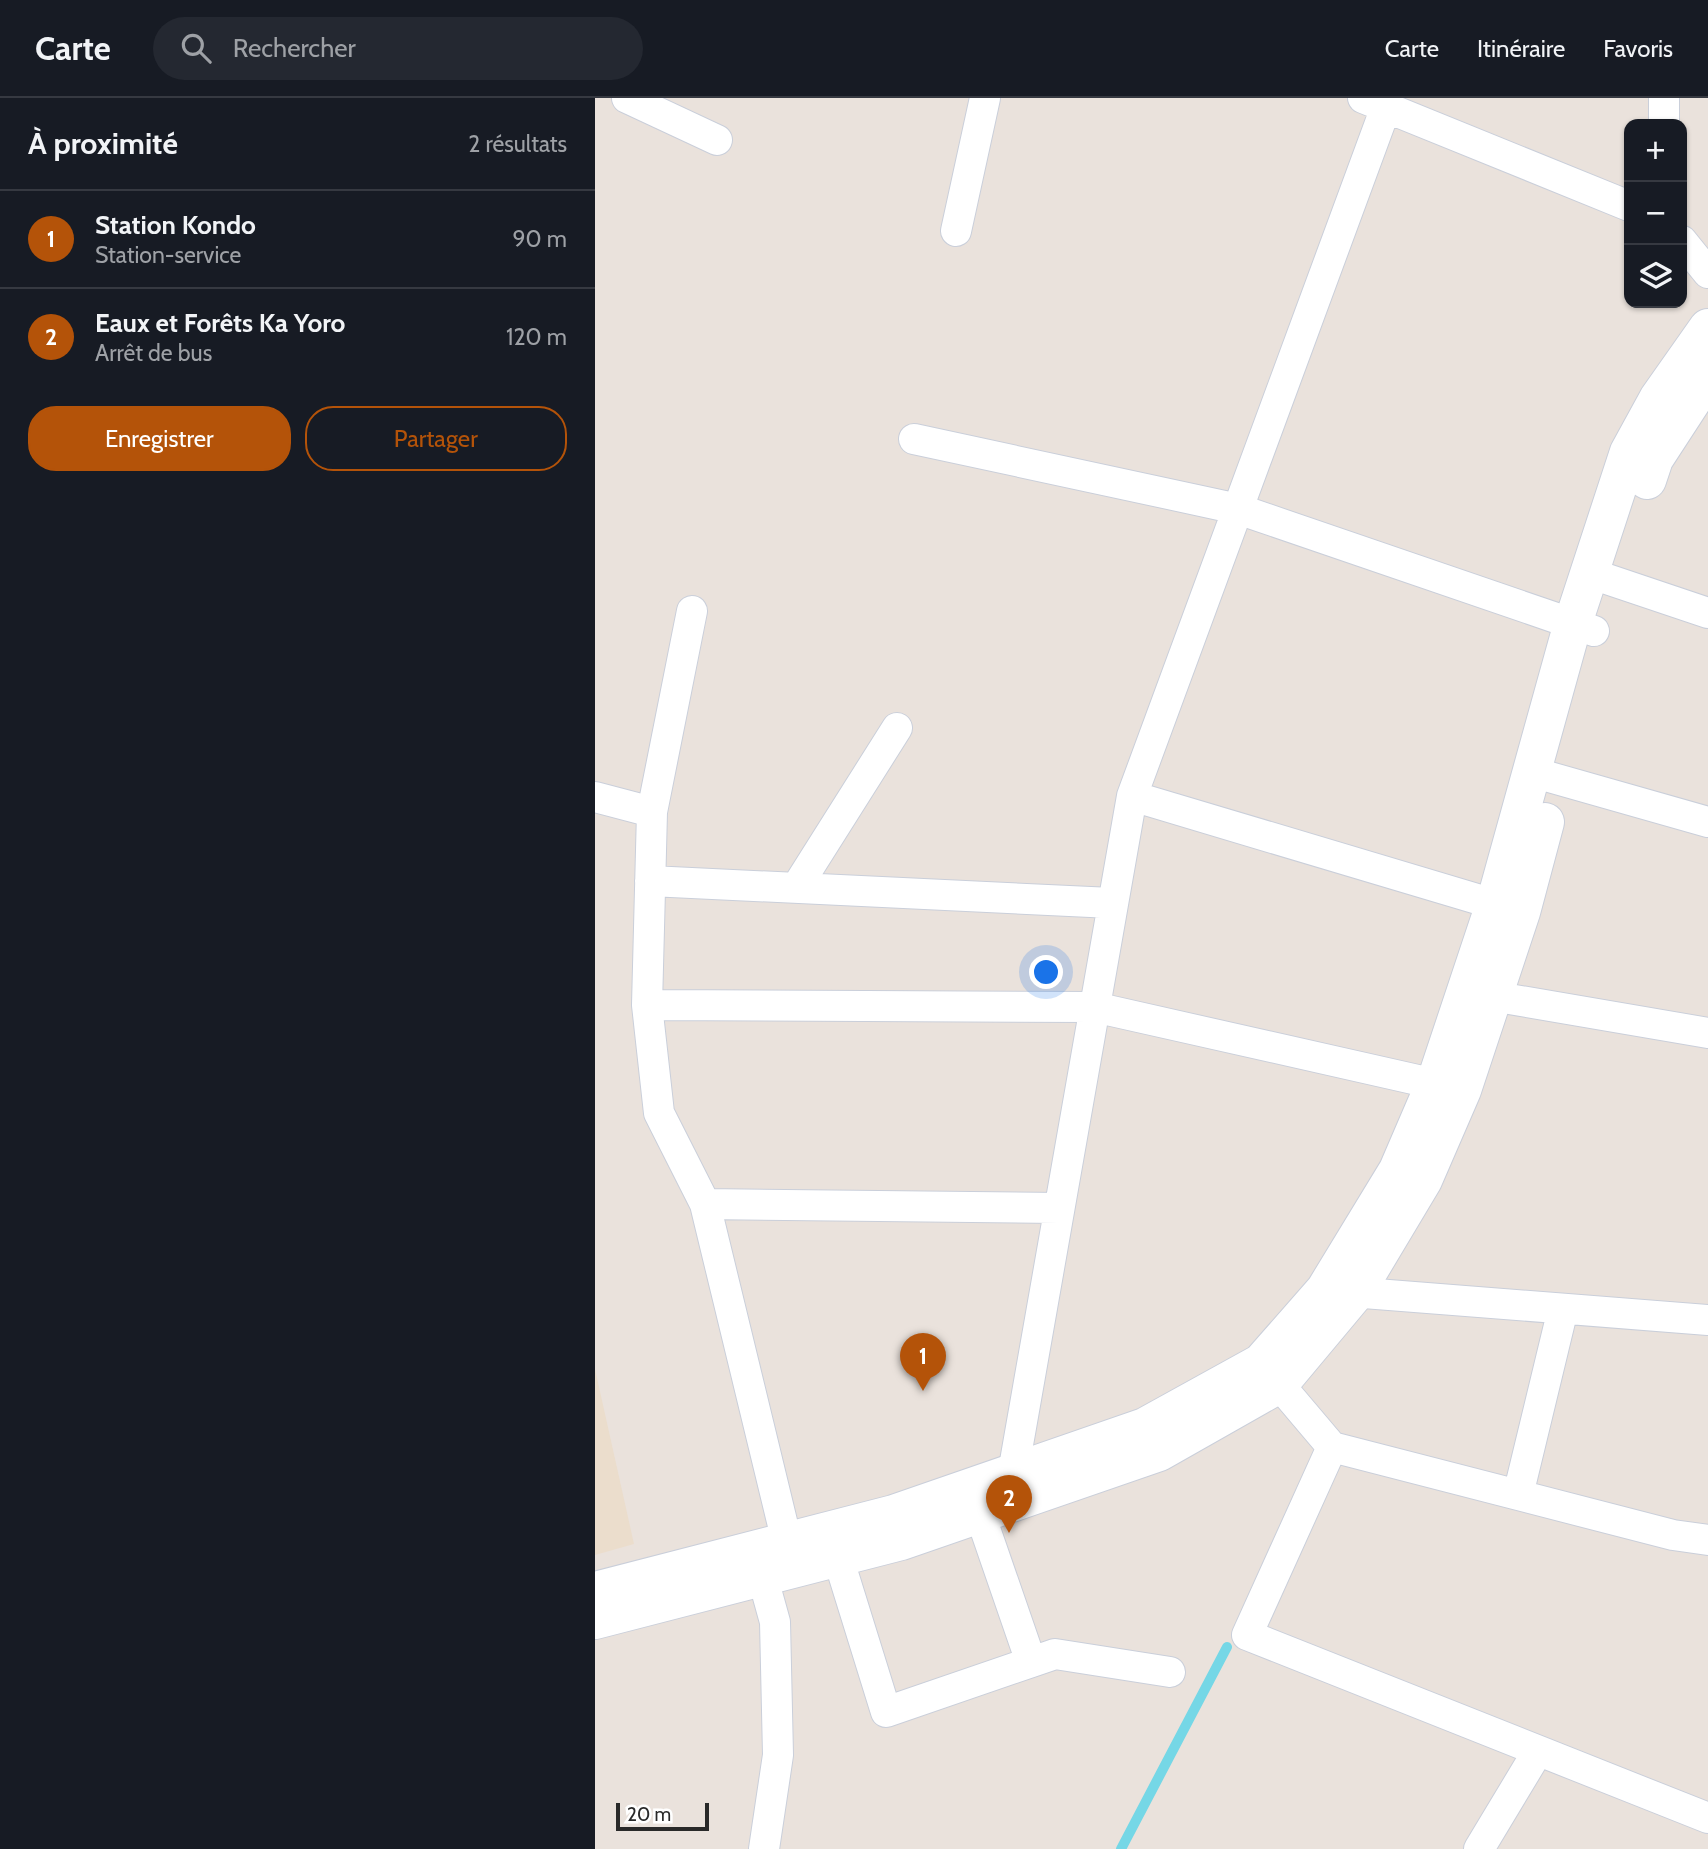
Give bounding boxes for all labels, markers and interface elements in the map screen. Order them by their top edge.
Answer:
search box [153,17,643,80]
text: Carte [35,28,111,68]
icon: search [177,29,215,67]
text: Rechercher [233,32,356,64]
text: Carte [1385,34,1439,63]
text: Itinéraire [1477,34,1565,63]
text: Favoris [1603,34,1673,63]
map controls [1624,119,1687,308]
button: + [1624,119,1687,182]
text: À proximité [28,125,178,162]
text: 2 résultats [468,130,567,158]
button: − [1624,182,1687,245]
text: Station Kondo [95,209,256,241]
text: 1 [47,225,55,253]
text: 90 m [513,225,567,253]
text: Station-service [95,241,241,269]
button: layers [1624,245,1687,308]
text: Eaux et Forêts Ka Yoro [95,307,345,339]
text: 2 [45,323,57,351]
text: 120 m [506,323,567,351]
text: Arrêt de bus [95,339,212,367]
button: Enregistrer [28,406,291,471]
button: Partager [305,406,567,471]
your location [1029,955,1063,989]
pin: 1 [900,1333,946,1391]
pin: 2 [986,1475,1032,1533]
scale bar [616,1800,709,1832]
text: 20 m [627,1803,671,1826]

